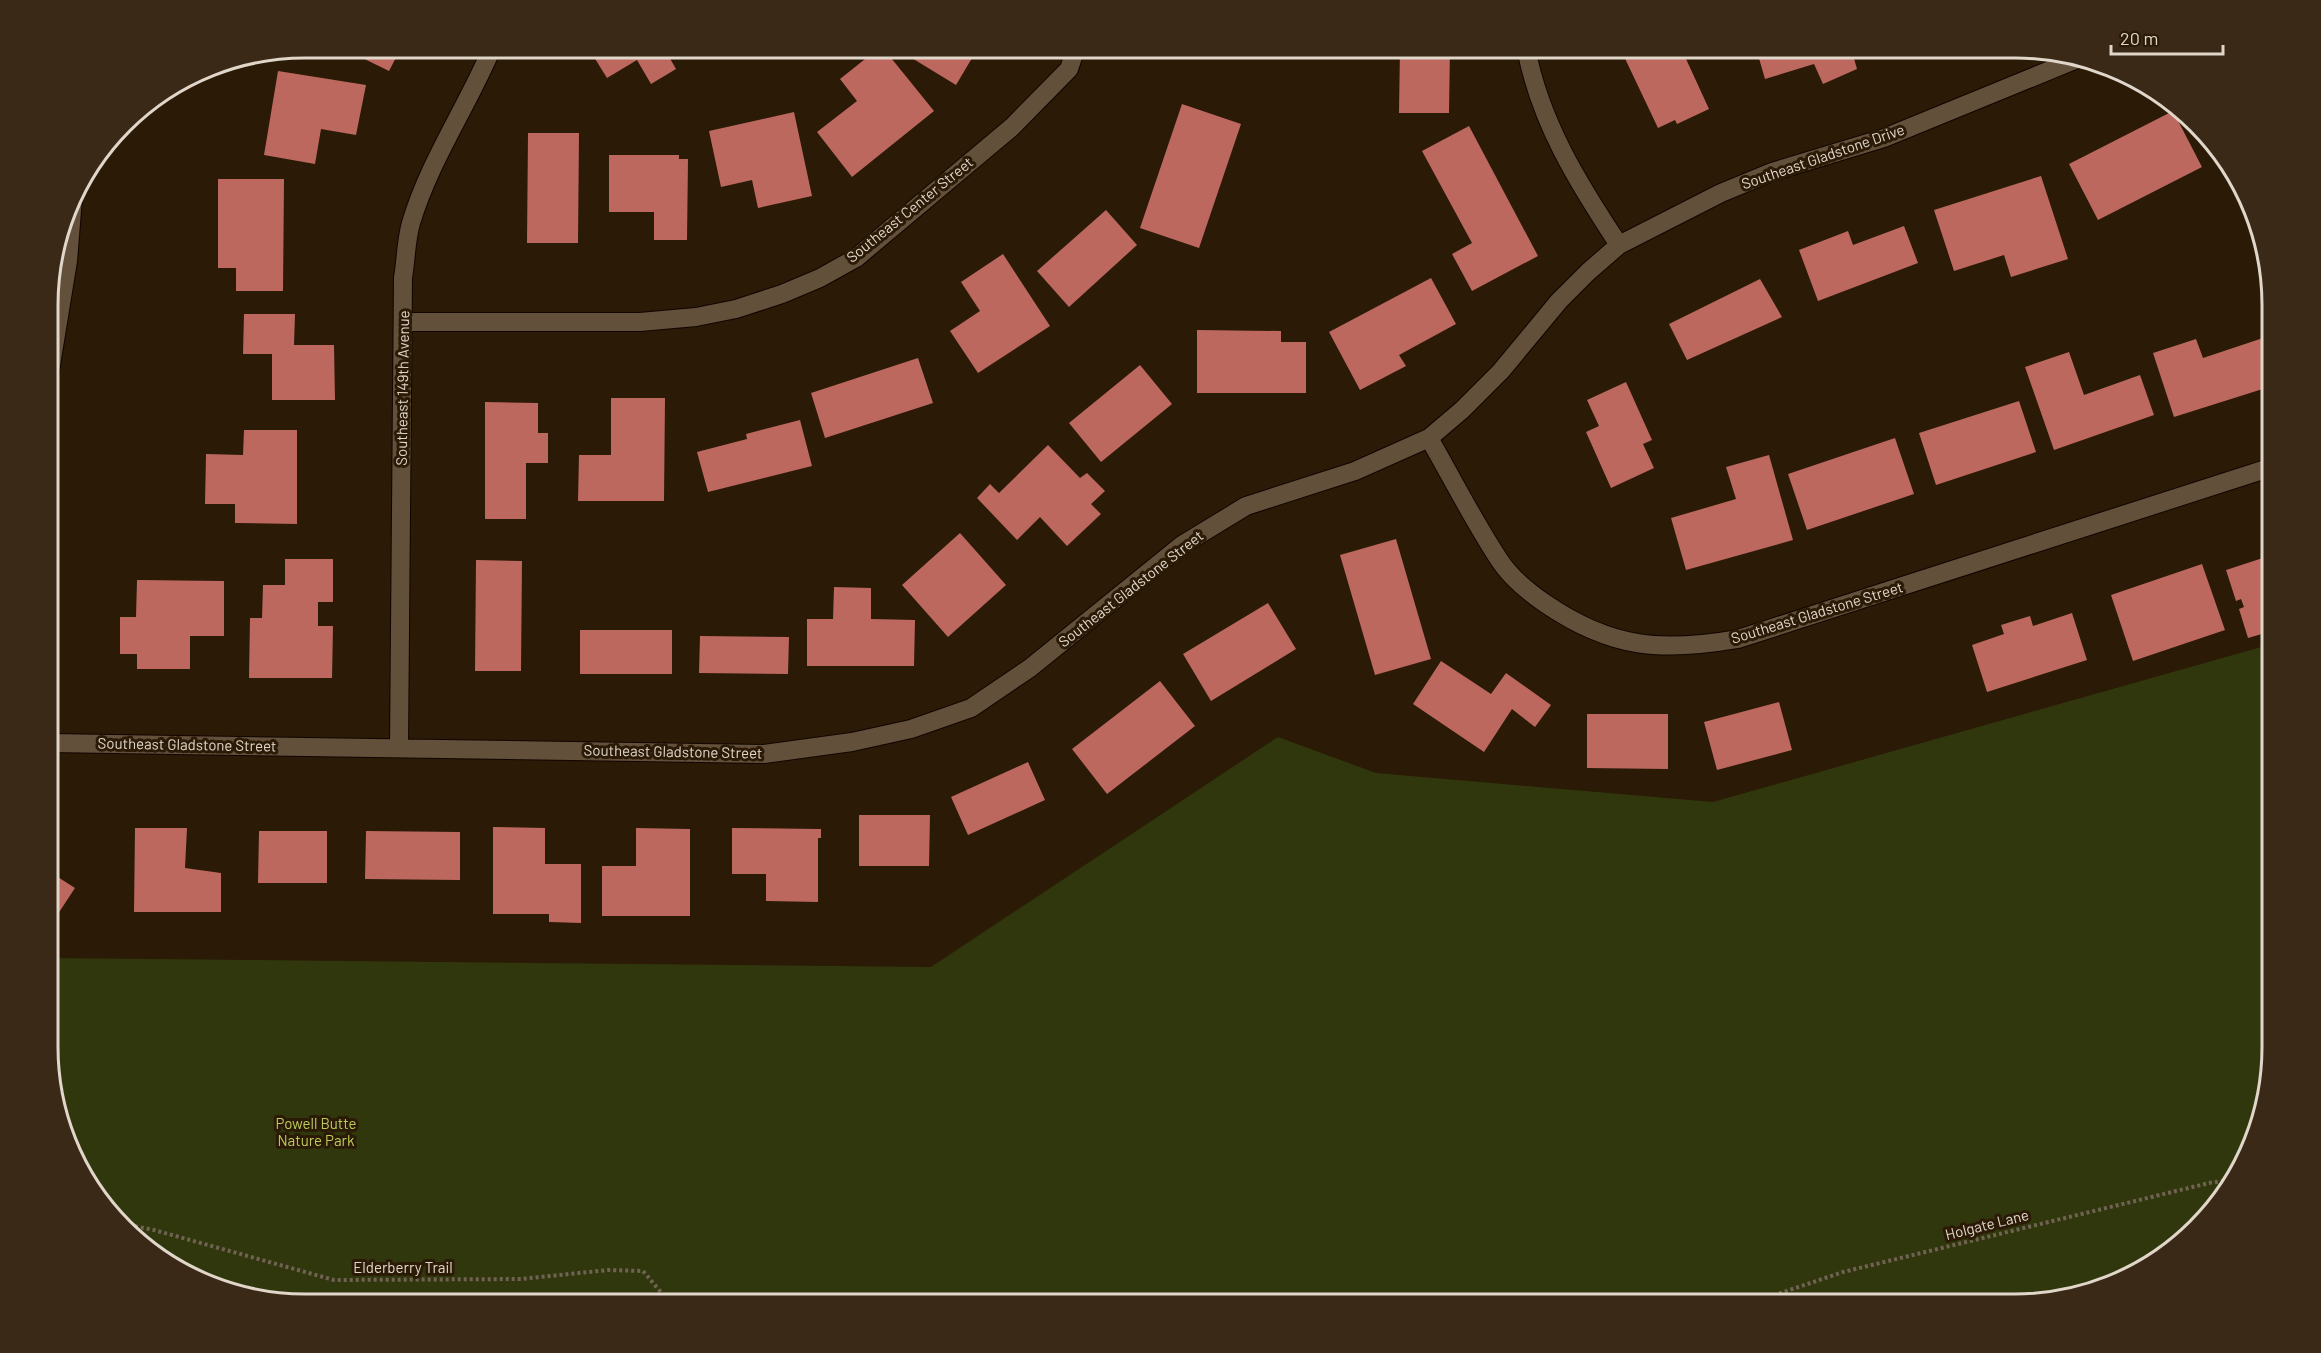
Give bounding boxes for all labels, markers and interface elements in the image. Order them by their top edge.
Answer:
scale bar [2111,18,2224,56]
text: 20 m [2120,27,2158,49]
street label: Southeast Gladstone Drive [1739,120,1907,192]
street label: Southeast Center Street [843,153,976,266]
street label: Southeast 149th Avenue [392,310,412,466]
street label: Southeast Gladstone Street [1054,526,1206,650]
street label: Southeast Gladstone Street [1729,577,1905,647]
street label: Southeast Gladstone Street [98,733,277,755]
street label: Southeast Gladstone Street [584,740,763,762]
park label: Powell Butte Nature Park [276,1114,356,1149]
street label: Holgate Lane [1943,1205,2030,1243]
street label: Elderberry Trail [353,1258,453,1276]

